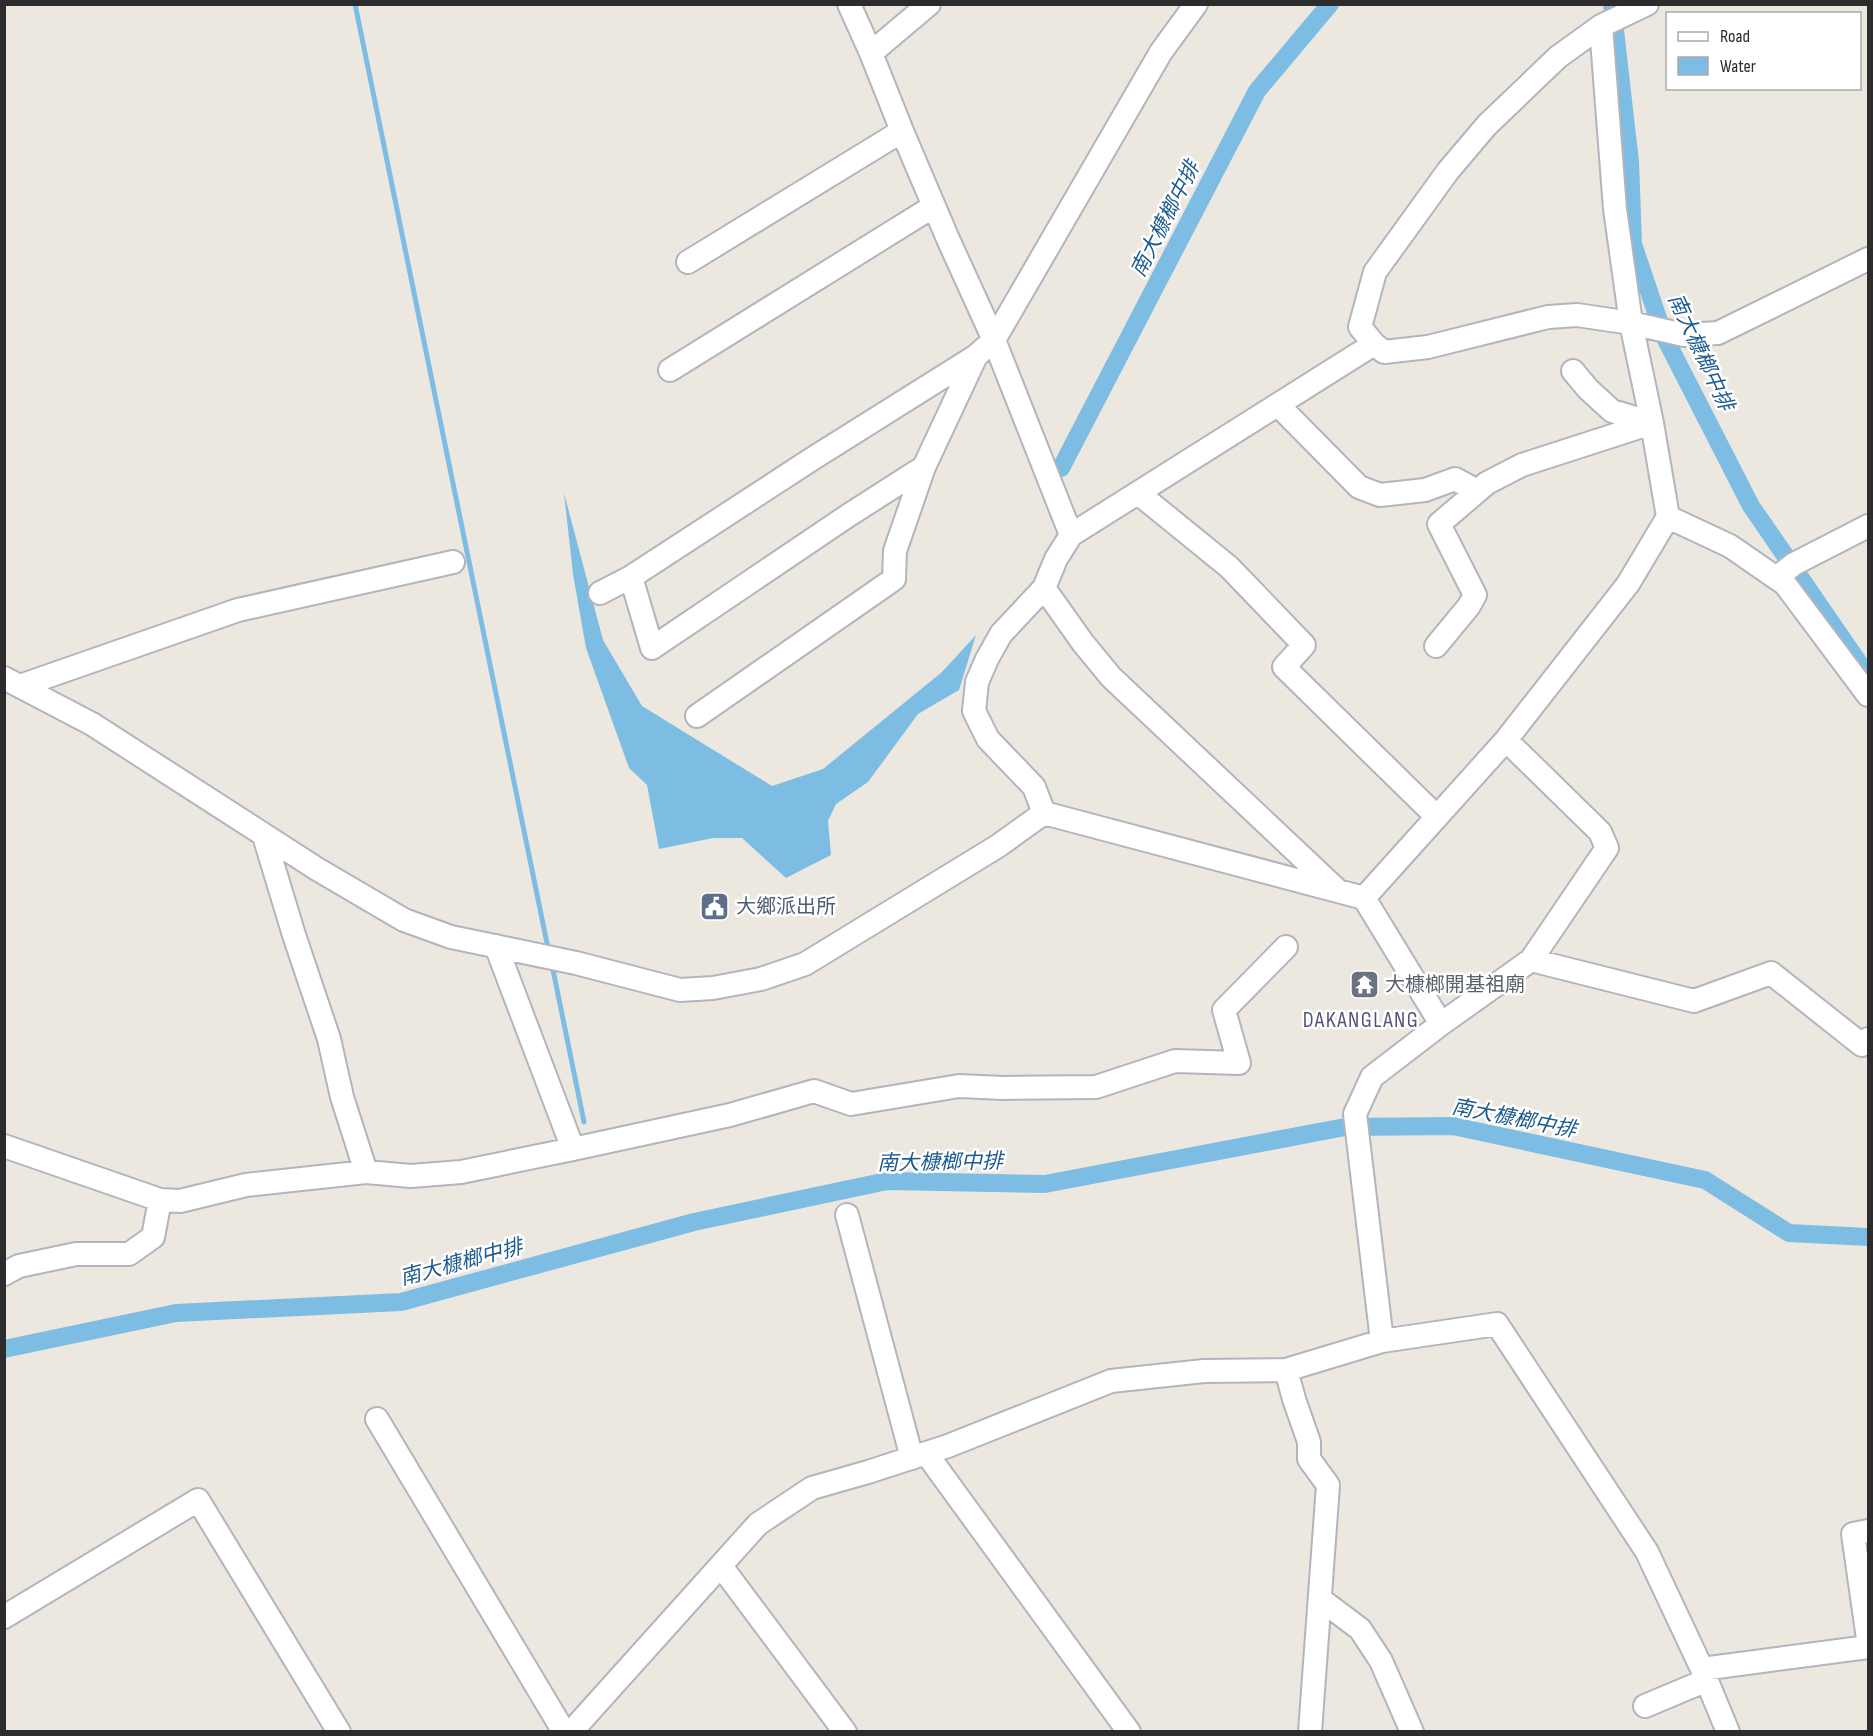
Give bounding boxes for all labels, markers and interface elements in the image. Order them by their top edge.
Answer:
legend [1666,12,1861,90]
text: Road [1720,26,1750,47]
text: Water [1720,56,1756,77]
water label: 南大槺榔中排 [1126,155,1207,281]
water label: 南大槺榔中排 [1663,290,1740,417]
public building icon: 大鄉派出所 [699,890,731,922]
place label: 大鄉派出所 [736,895,836,919]
temple icon: 大槺榔開基祖廟 [1348,968,1380,1000]
place label: 大槺榔開基祖廟 [1385,973,1525,997]
district label: DAKANGLANG [1303,1007,1419,1034]
water label: 南大槺榔中排 [1450,1094,1581,1143]
water label: 南大槺榔中排 [877,1149,1006,1176]
water label: 南大槺榔中排 [397,1233,528,1291]

